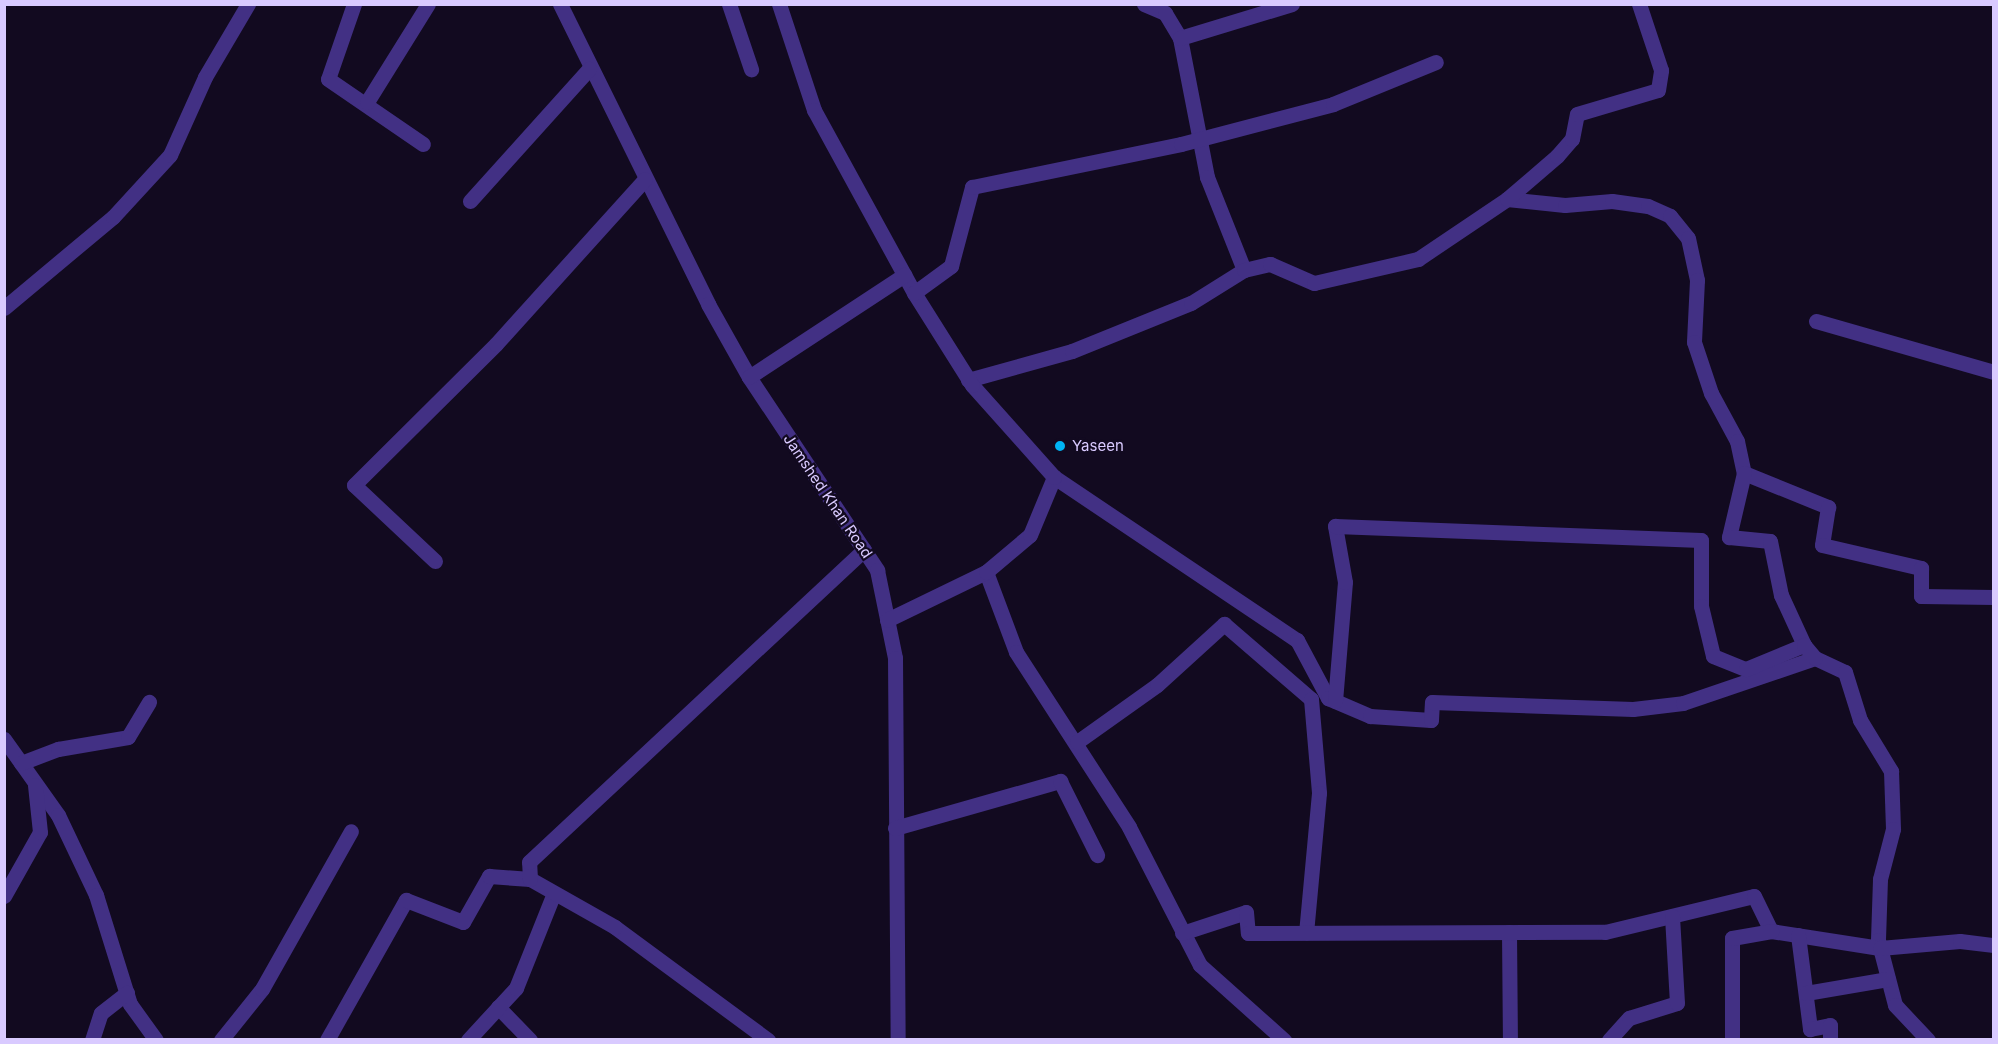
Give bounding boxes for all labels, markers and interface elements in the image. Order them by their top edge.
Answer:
street label: Jamshed Khan Road [780,431,876,561]
place label: Yaseen [1072,437,1124,455]
marker: Yaseen [1053,439,1067,453]

